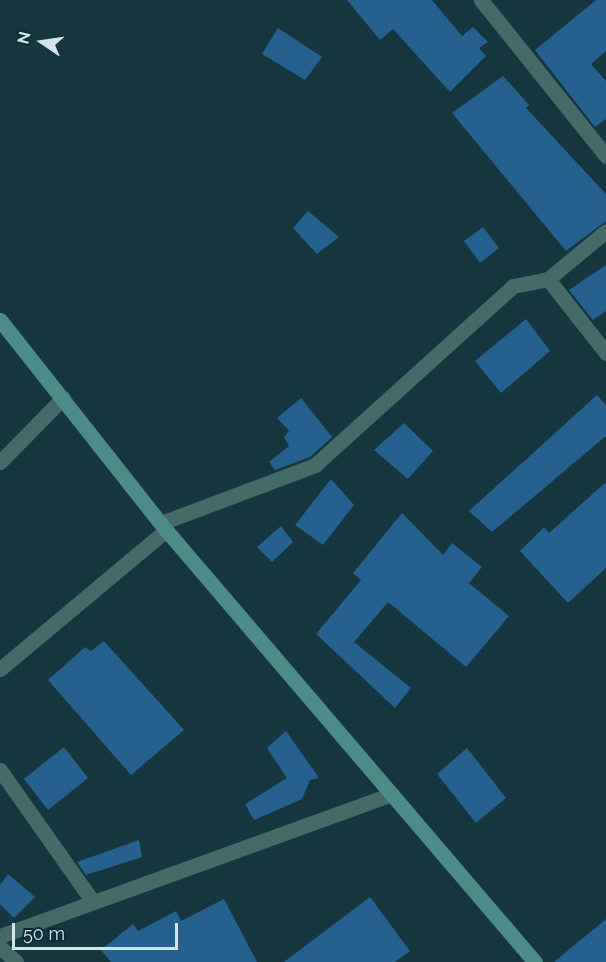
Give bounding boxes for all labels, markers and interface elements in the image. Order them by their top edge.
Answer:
north arrow [12,12,72,72]
text: N [13,30,35,46]
scale bar [15,911,182,949]
text: 50 m [23,923,65,944]

